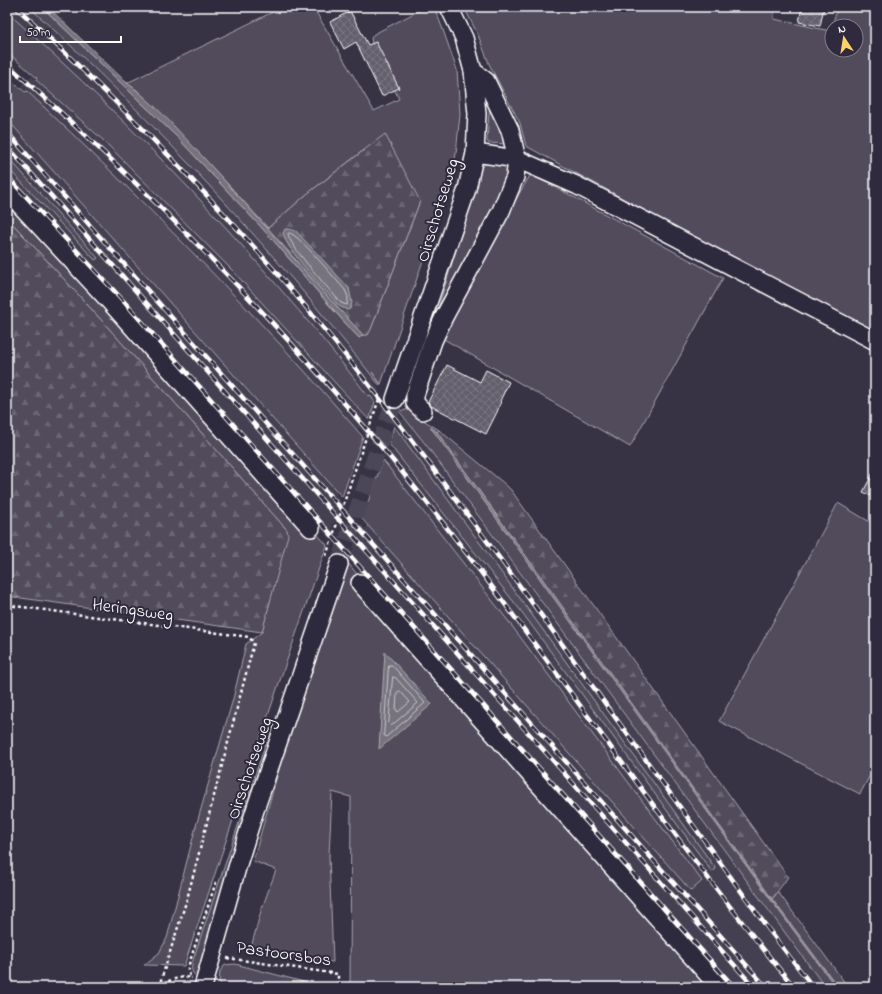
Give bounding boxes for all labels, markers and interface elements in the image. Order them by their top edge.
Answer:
scale bar [20,18,121,44]
north arrow [824,18,864,58]
text: N [837,21,847,38]
text: 50 m [26,24,50,42]
street label: Oirschotseweg [411,156,468,266]
street label: Heringsweg [90,592,175,631]
street label: Oirschotseweg [221,714,282,824]
street label: Pastoorsbos [234,935,333,975]

